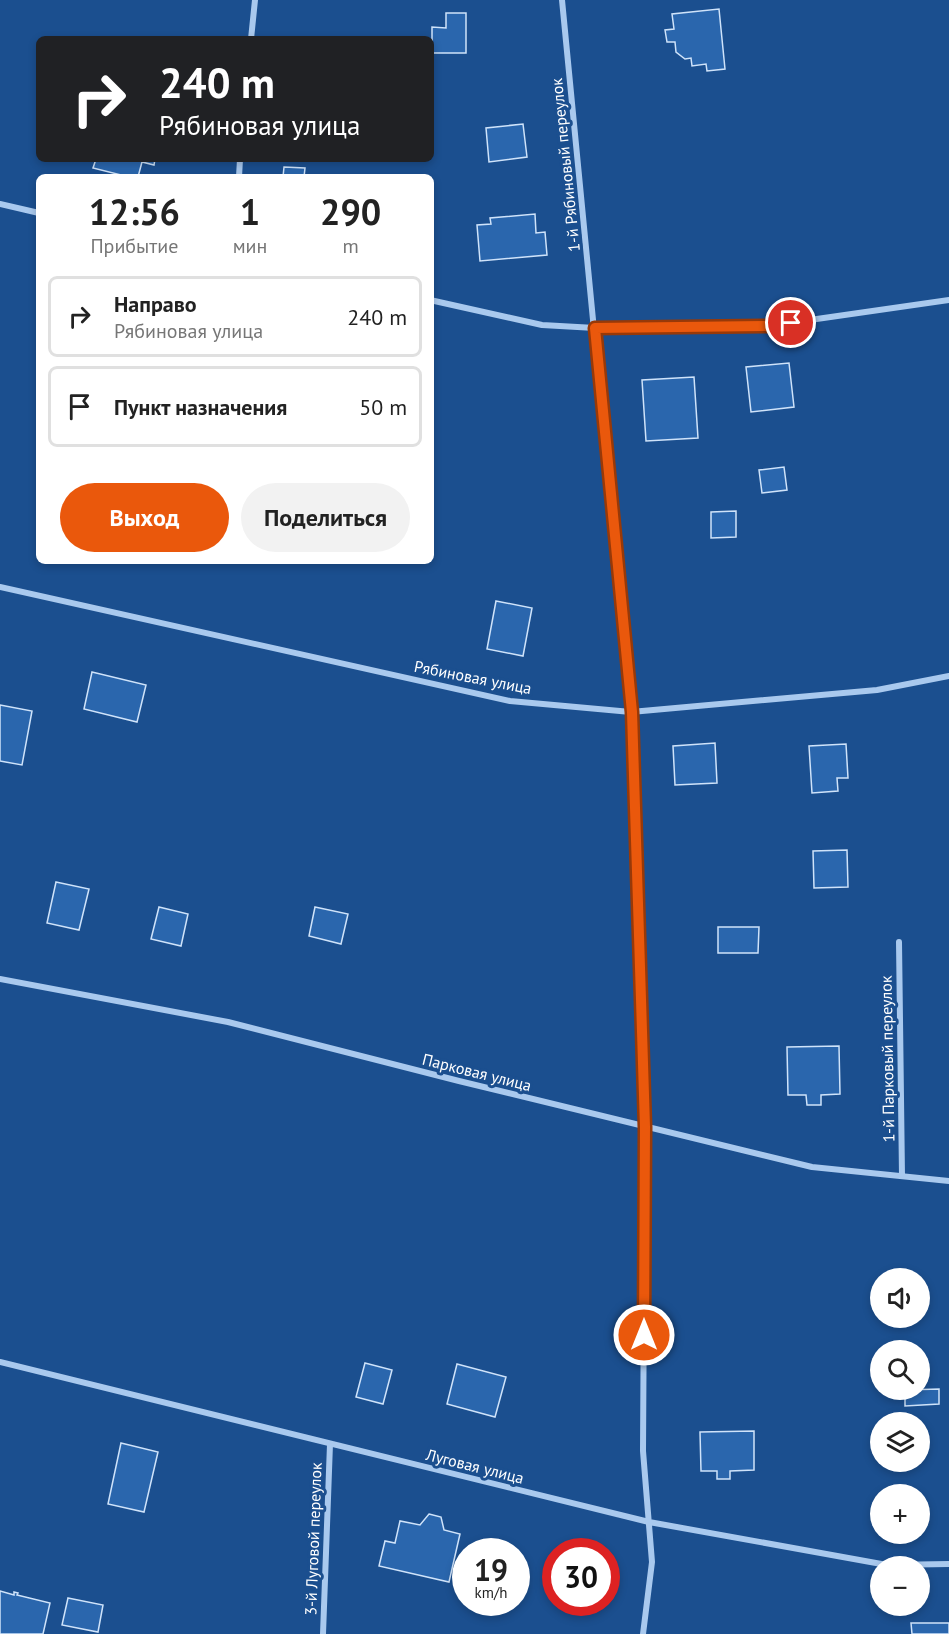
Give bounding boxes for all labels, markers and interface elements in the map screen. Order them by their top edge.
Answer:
text: 240 m [159,55,275,110]
icon: right [60,60,138,138]
street label: 1-й Рябиновый переулок [546,77,584,253]
text: Рябиновая улица [159,108,360,142]
text: 12:56 [89,188,180,235]
text: 1 [240,188,260,235]
text: 290 [320,188,381,235]
text: Прибытие [90,233,178,259]
text: мин [233,233,267,259]
text: m [343,233,359,259]
text: Направо [114,290,197,318]
pin [765,297,816,348]
icon: right [63,300,96,333]
text: 240 m [347,303,407,331]
icon: arrive [774,306,807,339]
text: Рябиновая улица [114,318,263,344]
icon: arrive [63,390,96,423]
text: Пункт назначения [114,393,287,421]
text: 50 m [359,393,407,421]
button: Выход [60,483,229,552]
button: Поделиться [241,483,410,552]
street label: Рябиновая улица [413,656,533,698]
street label: 1-й Парковый переулок [876,975,898,1143]
street label: Парковая улица [420,1049,534,1095]
map controls [870,1268,930,1616]
button: sound [870,1268,930,1328]
position arrow [612,1303,676,1367]
button: search [870,1340,930,1400]
button: layers [870,1412,930,1472]
street label: Луговая улица [423,1444,526,1488]
street label: 3-й Луговой переулок [300,1462,326,1616]
button: + [870,1484,930,1544]
speed limit sign: 30 [542,1538,620,1616]
text: 19 [474,1550,508,1589]
button: − [870,1556,930,1616]
text: km/h [475,1583,507,1602]

